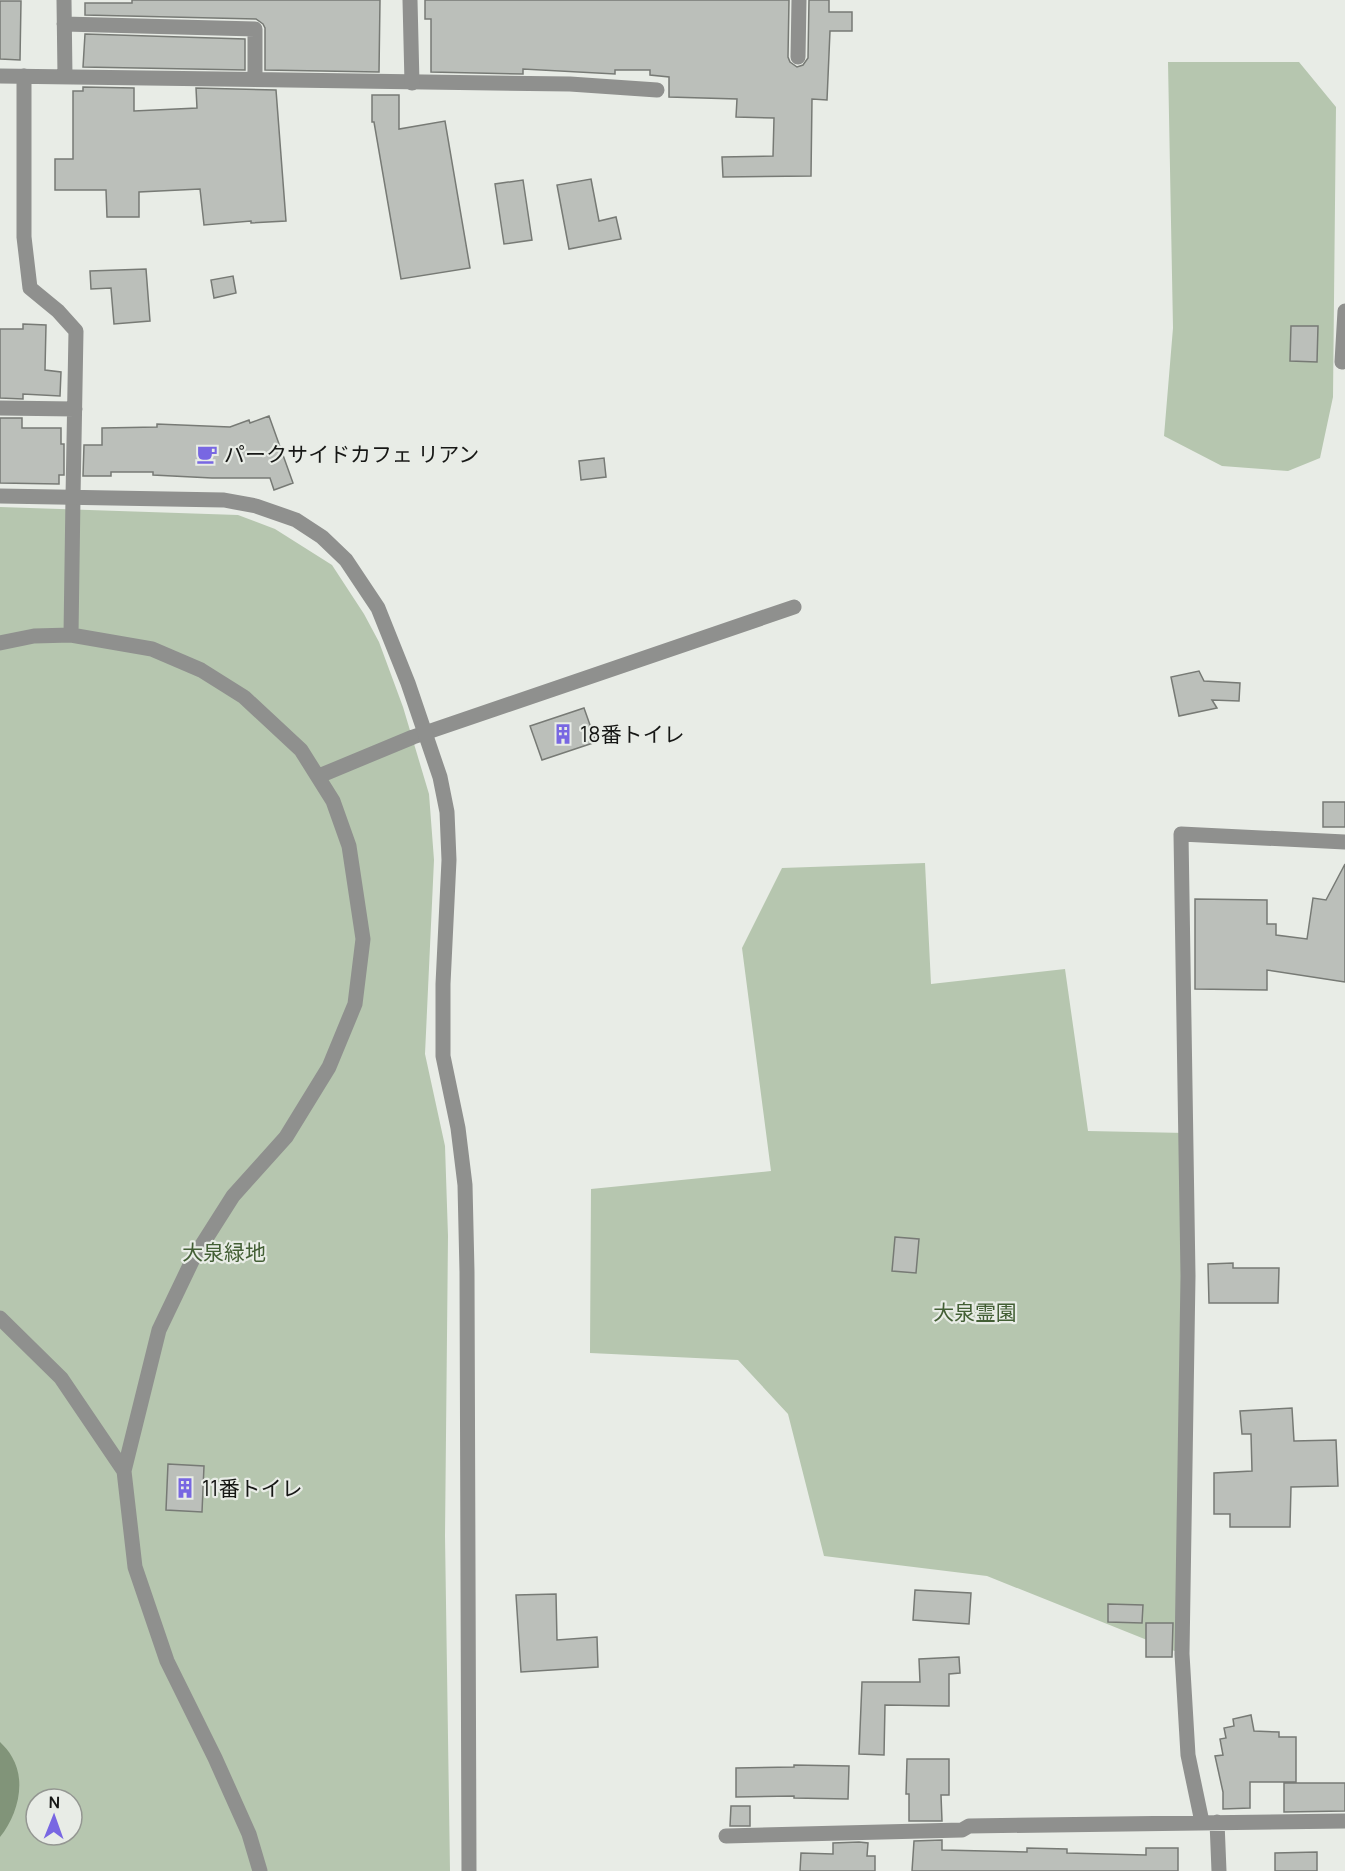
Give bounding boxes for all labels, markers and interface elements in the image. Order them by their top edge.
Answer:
place label: パークサイドカフェ リアン [224,440,479,468]
cafe icon: パークサイドカフェ リアン [195,442,219,466]
place label: 18番トイレ [580,720,684,748]
building icon: 18番トイレ [551,722,575,746]
park label: 大泉緑地 [182,1238,266,1266]
park label: 大泉霊園 [933,1298,1017,1326]
place label: 11番トイレ [202,1474,302,1502]
building icon: 11番トイレ [173,1476,197,1500]
north arrow [24,1787,84,1847]
text: N [48,1791,60,1813]

